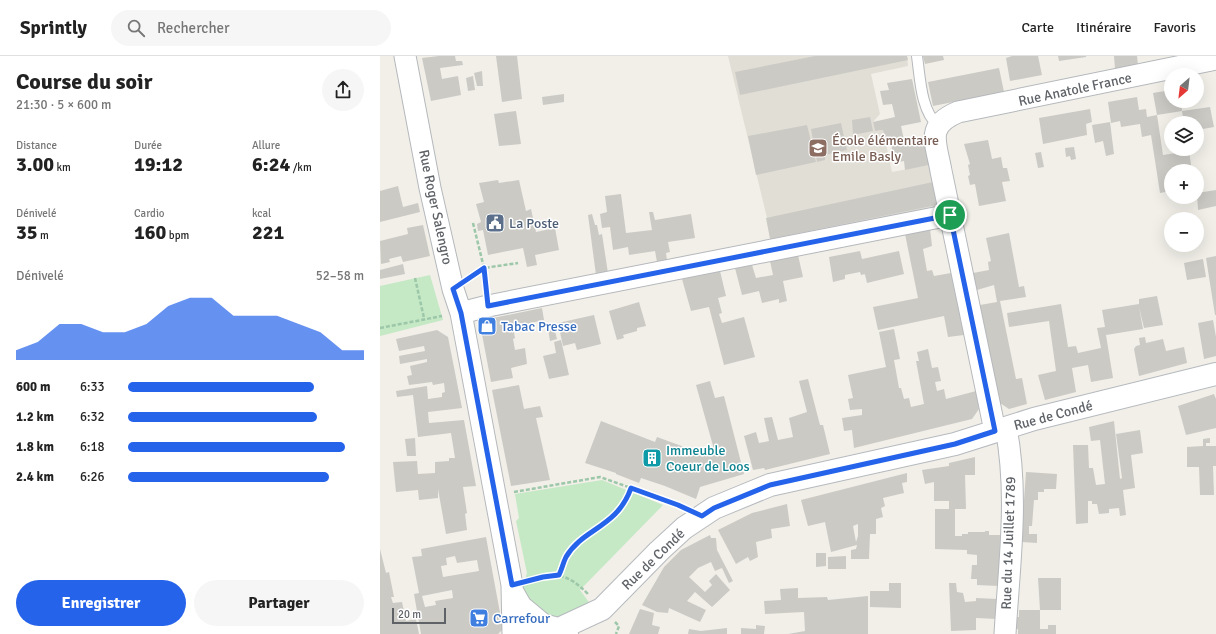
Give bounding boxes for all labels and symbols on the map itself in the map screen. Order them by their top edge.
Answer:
north arrow [1164,68,1204,108]
street label: Rue Anatole France [1017,69,1133,110]
place label: École élémentaire Emile Basly [832,132,939,165]
school or university icon: École élémentaire Emile Basly [807,137,829,159]
street label: Rue Roger Salengro [415,148,456,266]
pin [933,198,967,232]
public building icon: La Poste [484,212,506,234]
place label: La Poste [509,215,559,232]
shop icon: Tabac Presse [476,315,498,337]
place label: Tabac Presse [501,318,577,335]
street label: Rue de Condé [1012,397,1094,434]
place label: Immeuble Coeur de Loos [666,442,750,475]
building icon: Immeuble Coeur de Loos [641,447,663,469]
street label: Rue du 14 Juillet 1789 [998,476,1019,610]
street label: Rue de Condé [618,525,688,594]
scale bar [392,606,446,625]
supermarket icon: Carrefour [468,607,490,629]
place label: Carrefour [493,610,551,627]

